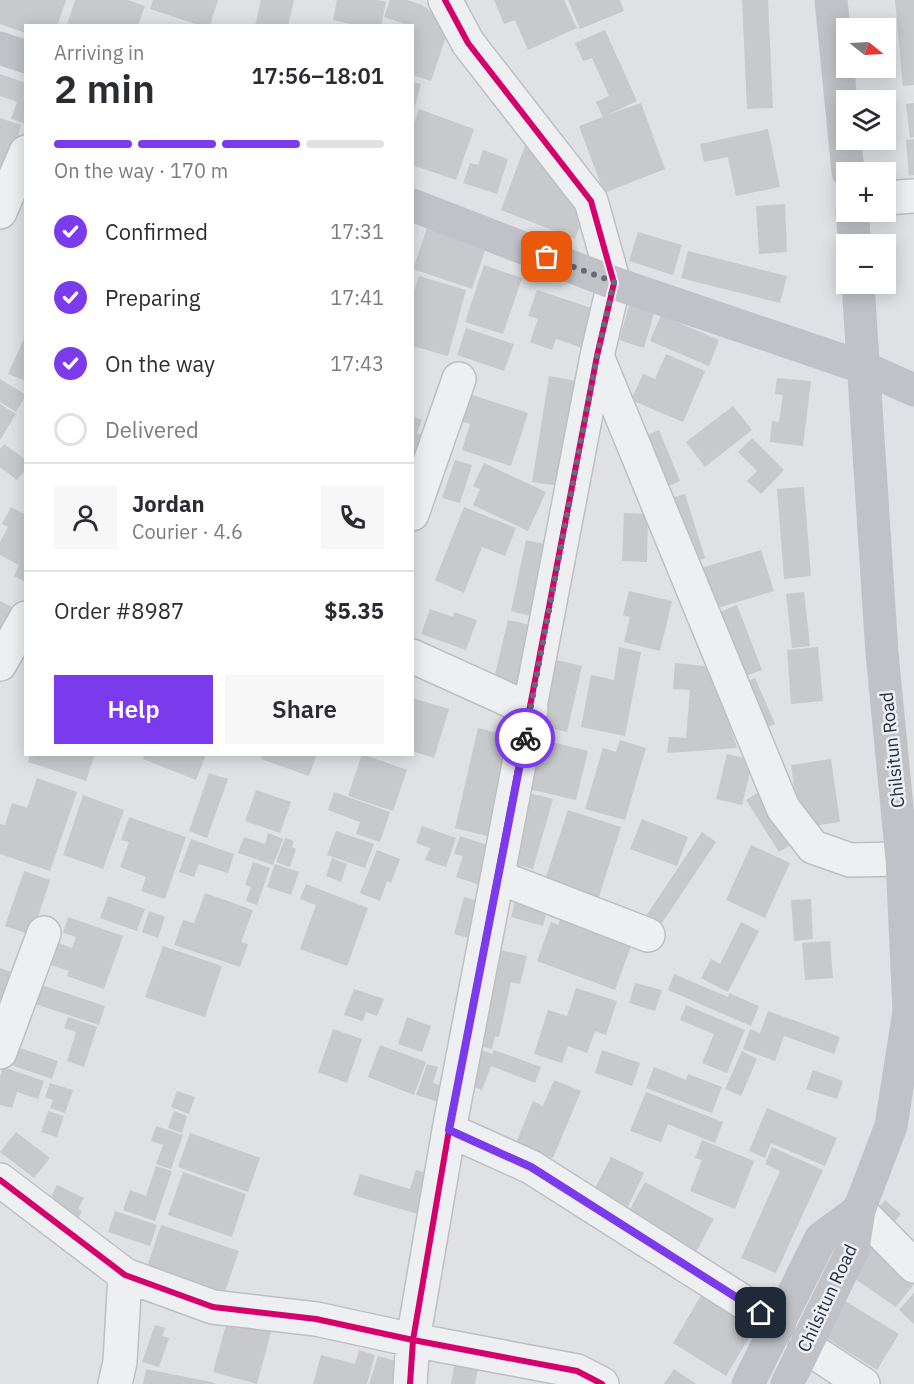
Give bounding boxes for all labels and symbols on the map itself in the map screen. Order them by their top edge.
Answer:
north arrow [836,18,896,78]
pin [521,231,572,282]
street label: Chilsitun Road [874,691,910,809]
courier [495,708,555,768]
street label: Chilsitun Road [792,1240,862,1356]
pin [735,1287,786,1338]

